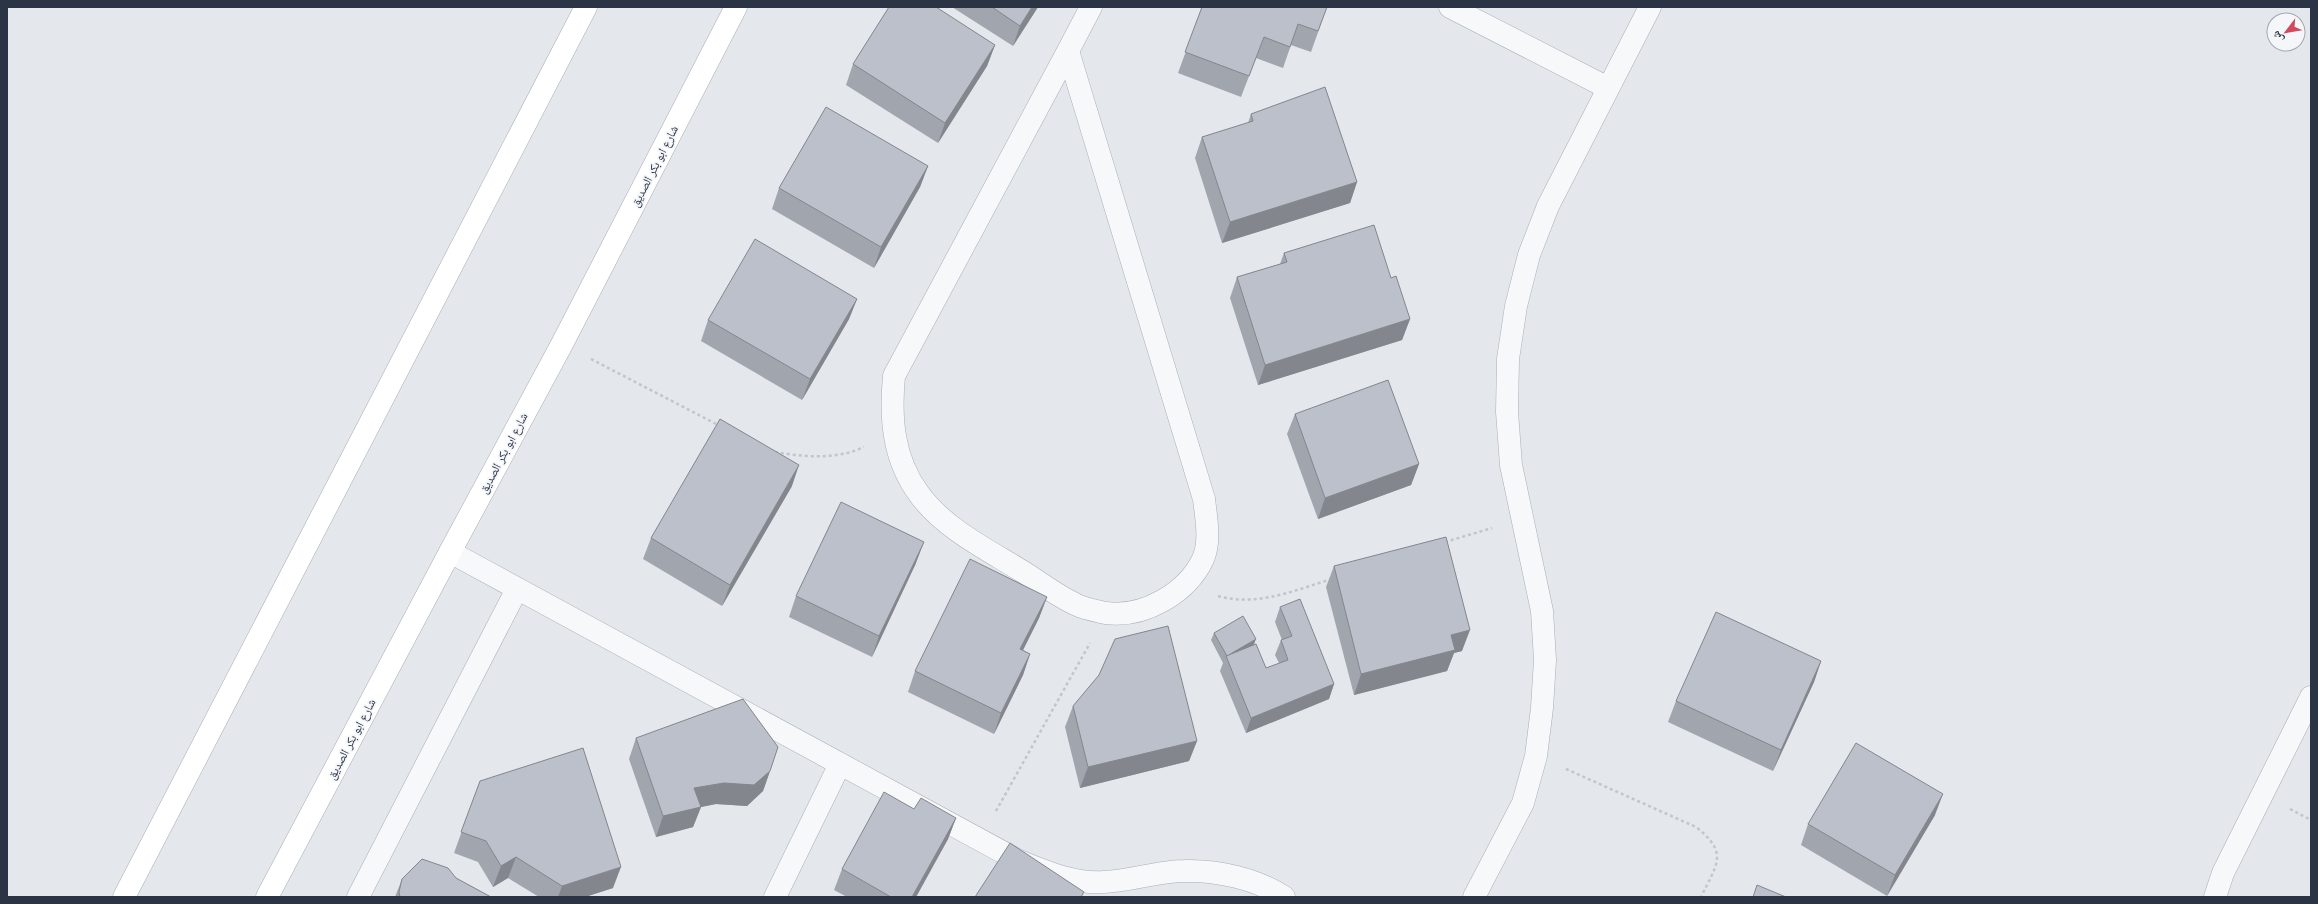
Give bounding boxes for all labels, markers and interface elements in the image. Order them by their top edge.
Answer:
north arrow [2266,12,2306,52]
text: ش [2268,28,2287,46]
street label: شارع ابو بكر الصديق [627,123,682,210]
street label: شارع ابو بكر الصديق [475,410,532,497]
street label: شارع ابو بكر الصديق [323,696,380,783]

